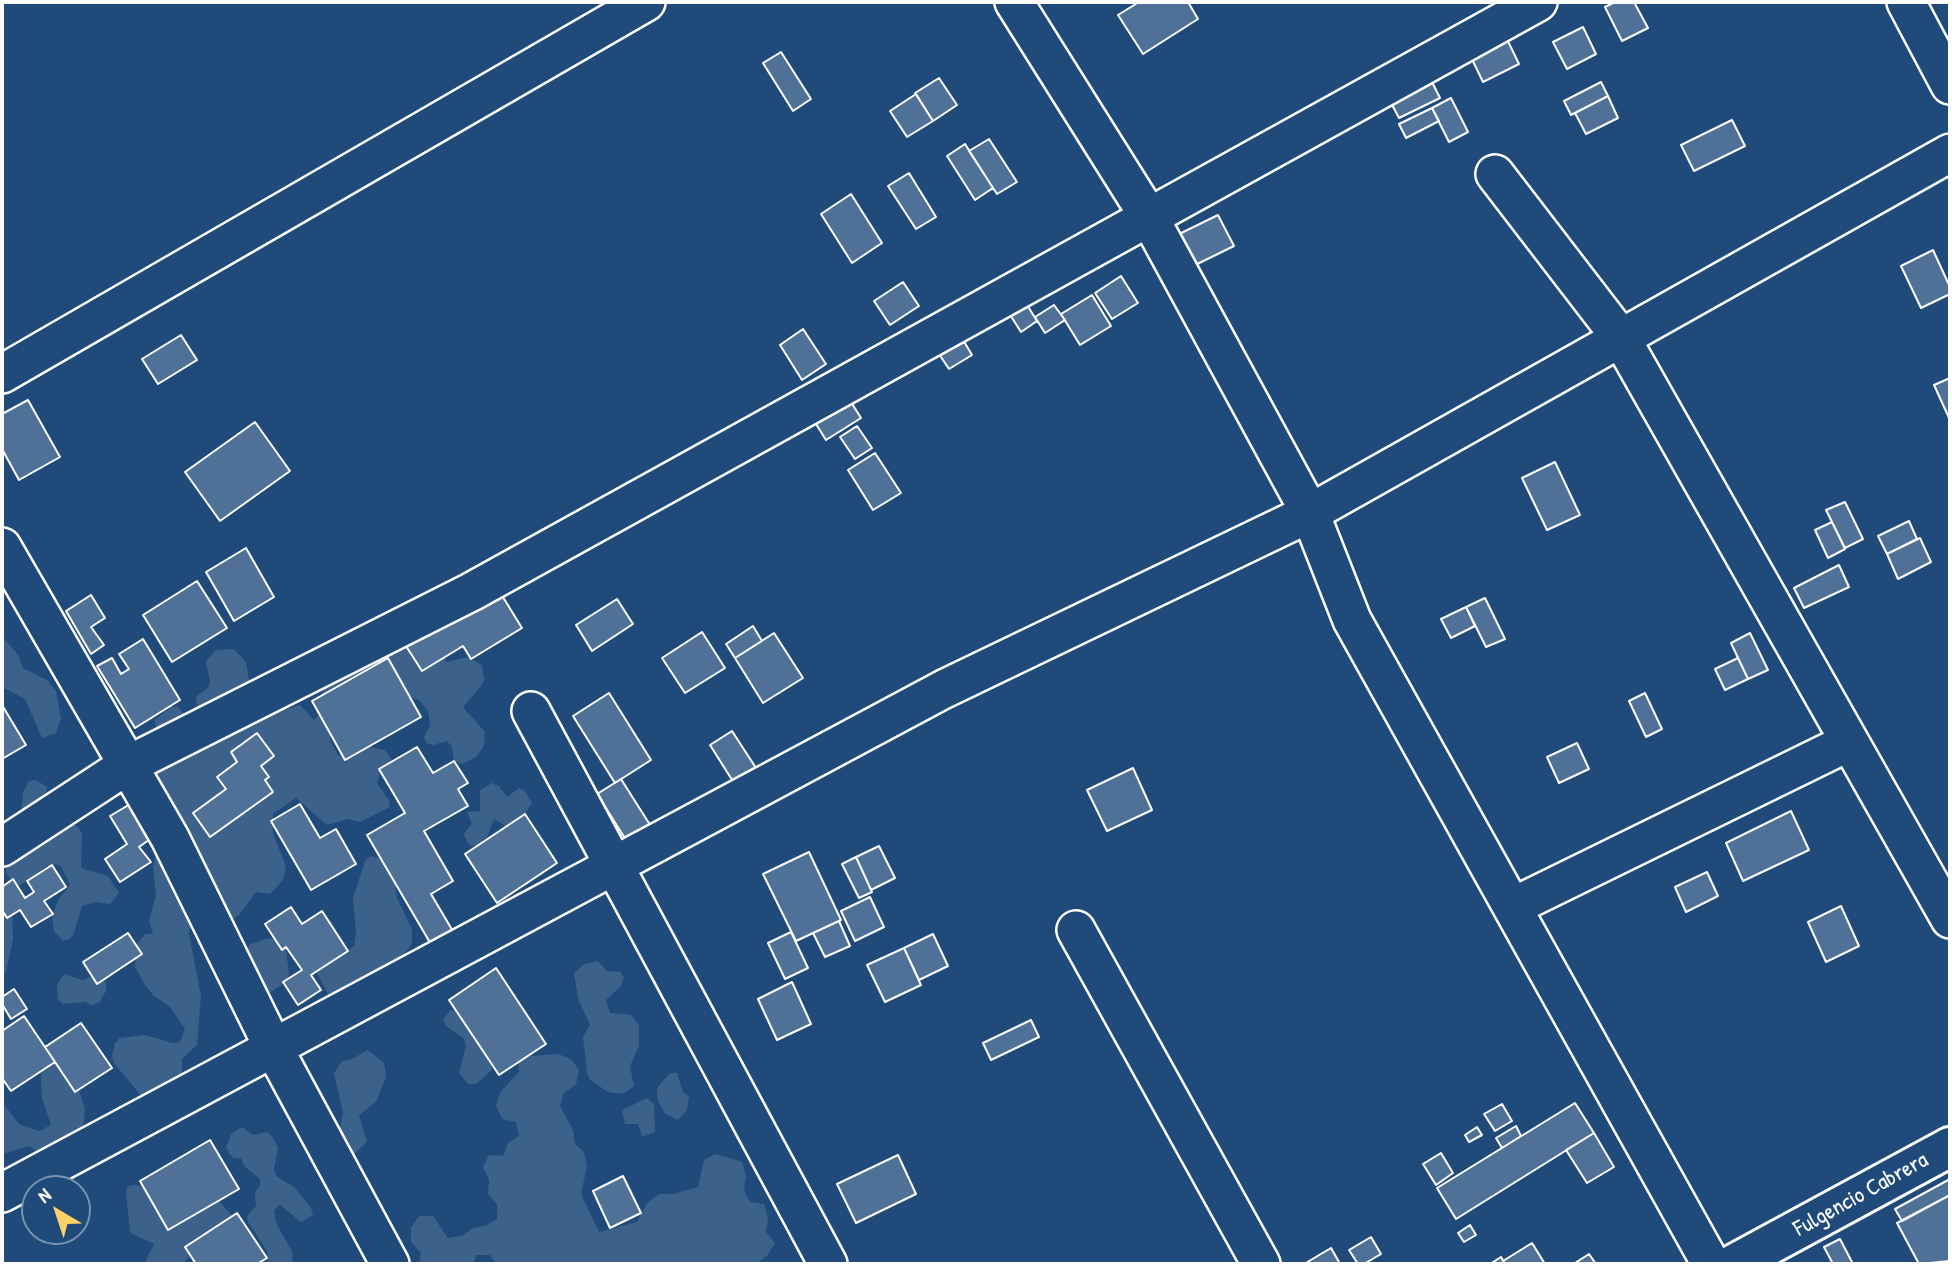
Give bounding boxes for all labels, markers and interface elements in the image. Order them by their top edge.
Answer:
street label: Fulgencio Cabrera [1789,1147,1933,1243]
north arrow [21,1175,91,1245]
text: N [32,1182,56,1209]

